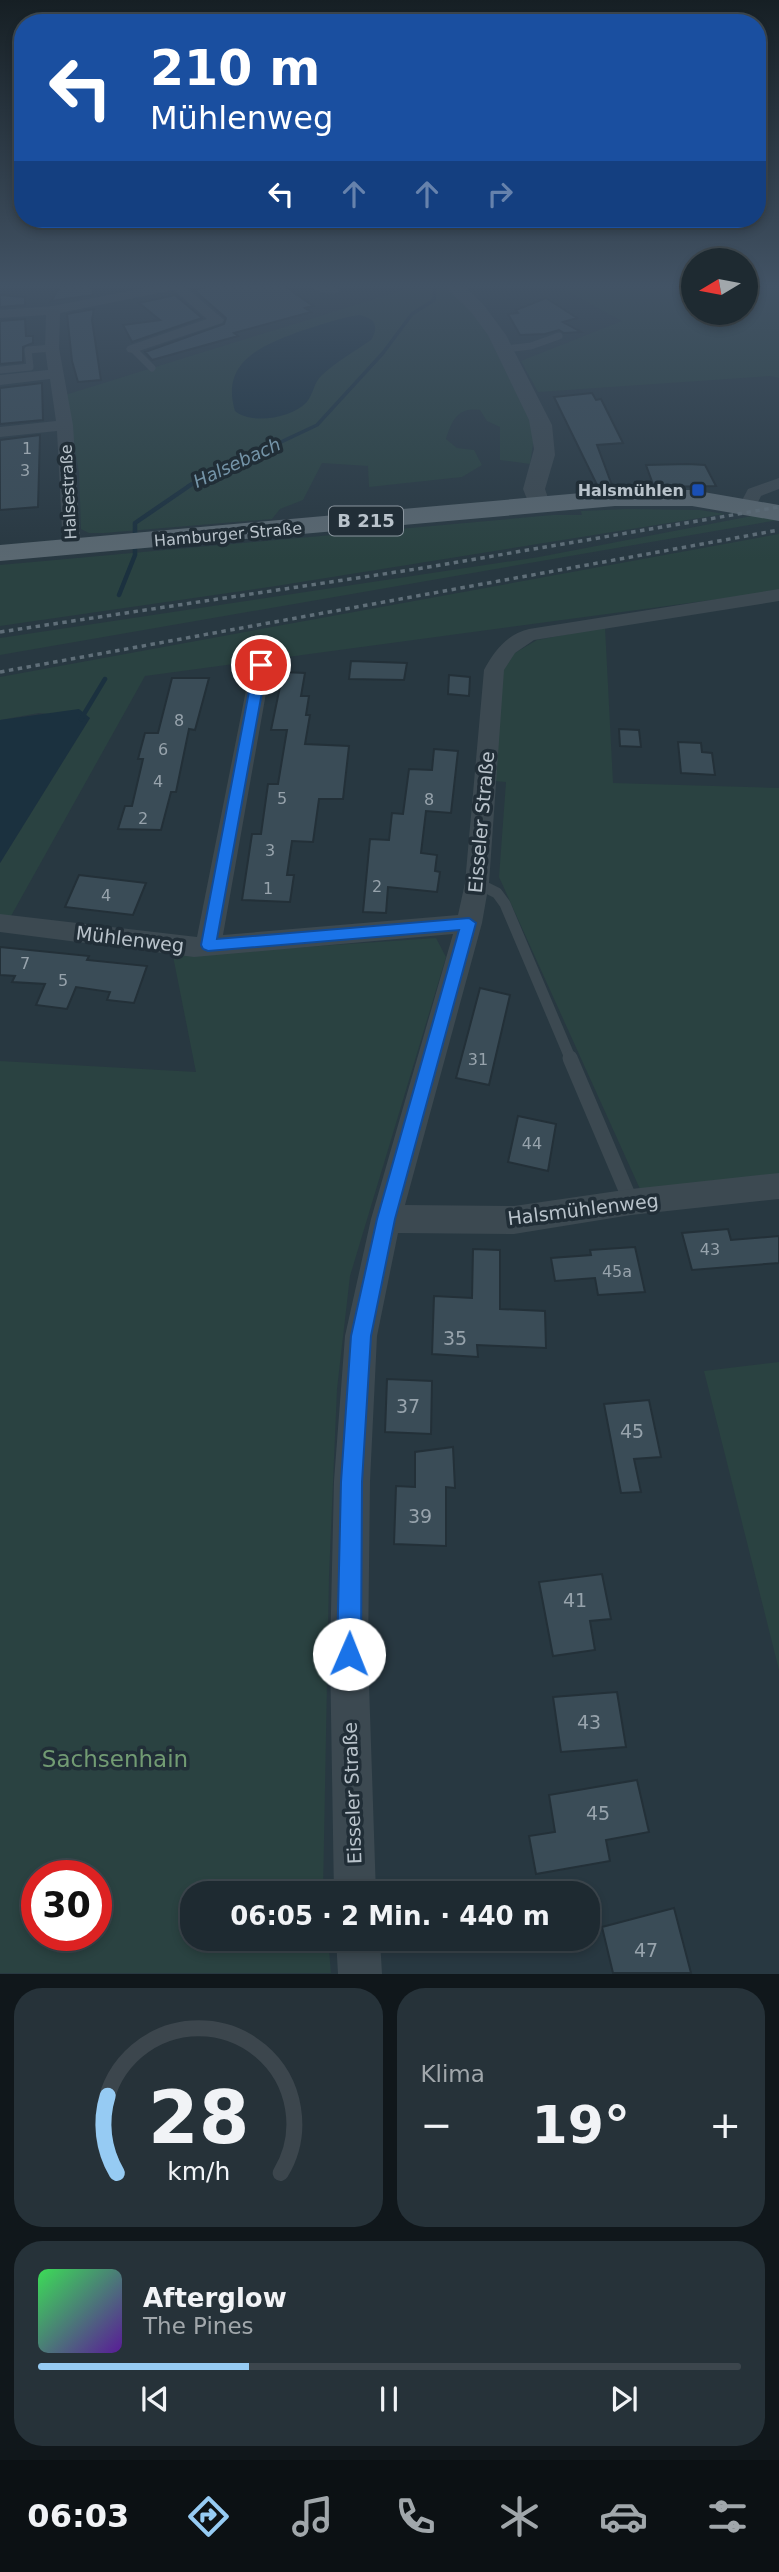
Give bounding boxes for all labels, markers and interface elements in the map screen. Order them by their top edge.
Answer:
text: 210 m [150,40,320,97]
icon: left [35,42,126,133]
text: Mühlenweg [150,99,333,137]
icon: left [262,175,300,213]
icon: ahead [335,175,373,213]
icon: ahead [408,175,446,213]
icon: right [481,175,519,213]
north arrow [681,248,758,326]
map controls [681,248,758,325]
water label: Halsebach [190,433,284,492]
house number: 1 [22,439,32,458]
street label: Halsestraße [57,444,80,540]
house number: 3 [20,461,30,480]
place label: Halsmühlen [578,481,684,500]
marker: Halsmühlen [690,482,706,498]
road number: B 215 [329,506,403,536]
street label: Hamburger Straße [153,519,303,550]
pin [231,635,291,695]
icon: arrive [242,646,280,684]
house number: 8 [174,711,184,730]
house number: 6 [158,740,168,759]
street label: Eisseler Straße [464,750,498,894]
house number: 4 [153,772,163,791]
house number: 5 [277,789,287,808]
house number: 8 [424,790,434,809]
house number: 2 [138,809,148,828]
house number: 3 [265,841,275,860]
house number: 2 [372,877,382,896]
house number: 1 [263,879,273,898]
house number: 4 [101,886,111,905]
street label: Mühlenweg [75,921,185,957]
house number: 7 [20,954,30,973]
house number: 5 [58,971,68,990]
house number: 31 [468,1050,488,1069]
house number: 44 [522,1134,542,1153]
street label: Halsmühlenweg [506,1189,660,1229]
house number: 43 [700,1240,720,1259]
house number: 45a [602,1262,632,1281]
house number: 35 [443,1327,467,1349]
house number: 37 [396,1395,420,1417]
house number: 45 [620,1420,644,1442]
house number: 39 [408,1505,432,1527]
house number: 41 [563,1589,587,1611]
position arrow [312,1617,386,1691]
house number: 43 [577,1711,601,1733]
street label: Eisseler Straße [339,1722,365,1864]
park label: Sachsenhain [42,1746,188,1772]
house number: 45 [586,1802,610,1824]
speed limit sign: 30 [21,1860,112,1951]
text: 06:05 · 2 Min. · 440 m [230,1901,550,1931]
house number: 47 [634,1939,658,1961]
text: Klima [421,2061,485,2087]
text: 28 [148,2076,249,2161]
text: 19° [532,2095,630,2155]
text: − [421,2103,452,2147]
text: + [709,2103,741,2147]
text: km/h [167,2157,230,2186]
text: Afterglow [143,2283,287,2313]
text: The Pines [143,2313,254,2339]
icon: previous [136,2380,174,2418]
icon: pause [370,2380,408,2418]
icon: next [605,2380,643,2418]
icon: directions [184,2492,233,2541]
icon: music [288,2492,337,2541]
icon: phone [391,2492,440,2541]
icon: climate [495,2492,544,2541]
icon: car [599,2492,648,2541]
icon: filters [703,2492,752,2541]
text: 06:03 [27,2497,129,2535]

